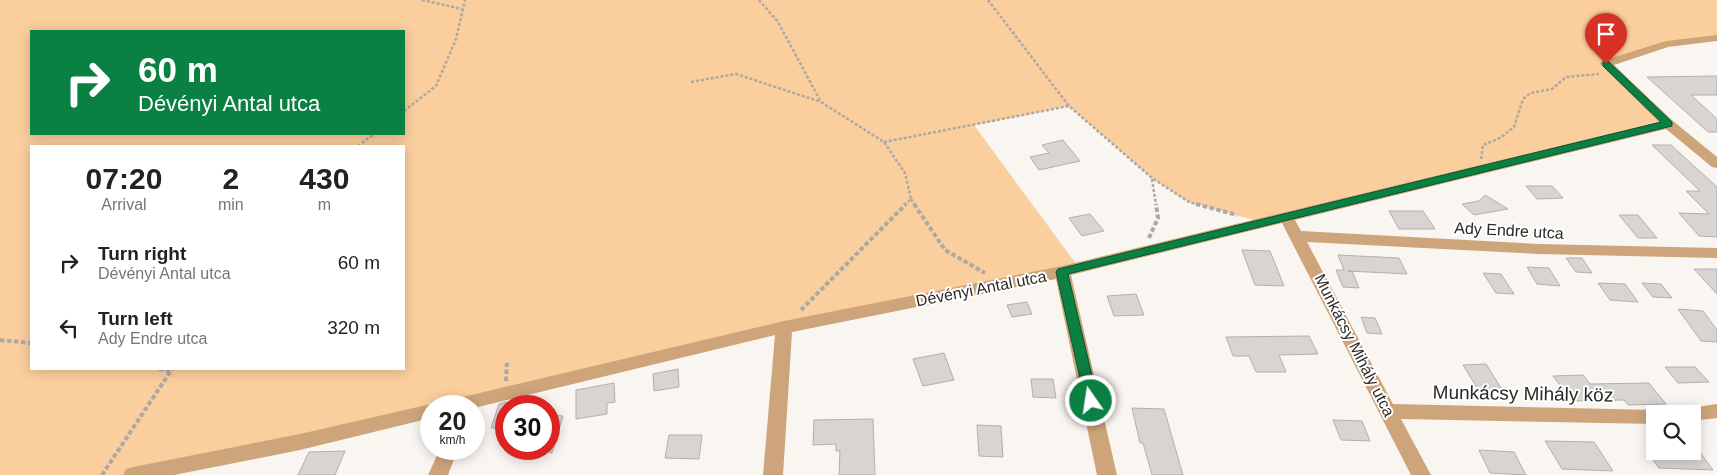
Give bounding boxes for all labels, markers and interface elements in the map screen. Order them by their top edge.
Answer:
pin [1585,13,1627,64]
icon: arrive [1592,20,1620,48]
icon: right [55,50,120,115]
text: 60 m [138,50,218,89]
text: Dévényi Antal utca [138,91,320,116]
text: 07:20 [86,162,162,195]
text: 2 [222,162,239,195]
text: 430 [299,162,349,195]
text: Arrival [101,196,147,213]
text: min [218,196,244,213]
text: m [318,196,331,213]
street label: Ady Endre utca [1454,219,1564,242]
text: Turn right [98,243,186,264]
icon: right [55,249,83,277]
text: 60 m [338,252,380,273]
text: Dévényi Antal utca [98,265,231,282]
street label: Dévényi Antal utca [914,267,1048,309]
street label: Munkácsy Mihály utca [1311,271,1398,419]
text: Turn left [98,308,173,329]
icon: left [55,314,83,342]
text: 320 m [327,317,380,338]
text: Ady Endre utca [98,330,207,347]
position arrow [1064,374,1116,426]
street label: Munkácsy Mihály köz [1433,381,1613,406]
speed limit sign: 30 [495,395,560,460]
map controls [1646,405,1701,460]
button: search [1646,405,1701,460]
text: 20 [439,407,466,435]
text: km/h [439,433,466,447]

